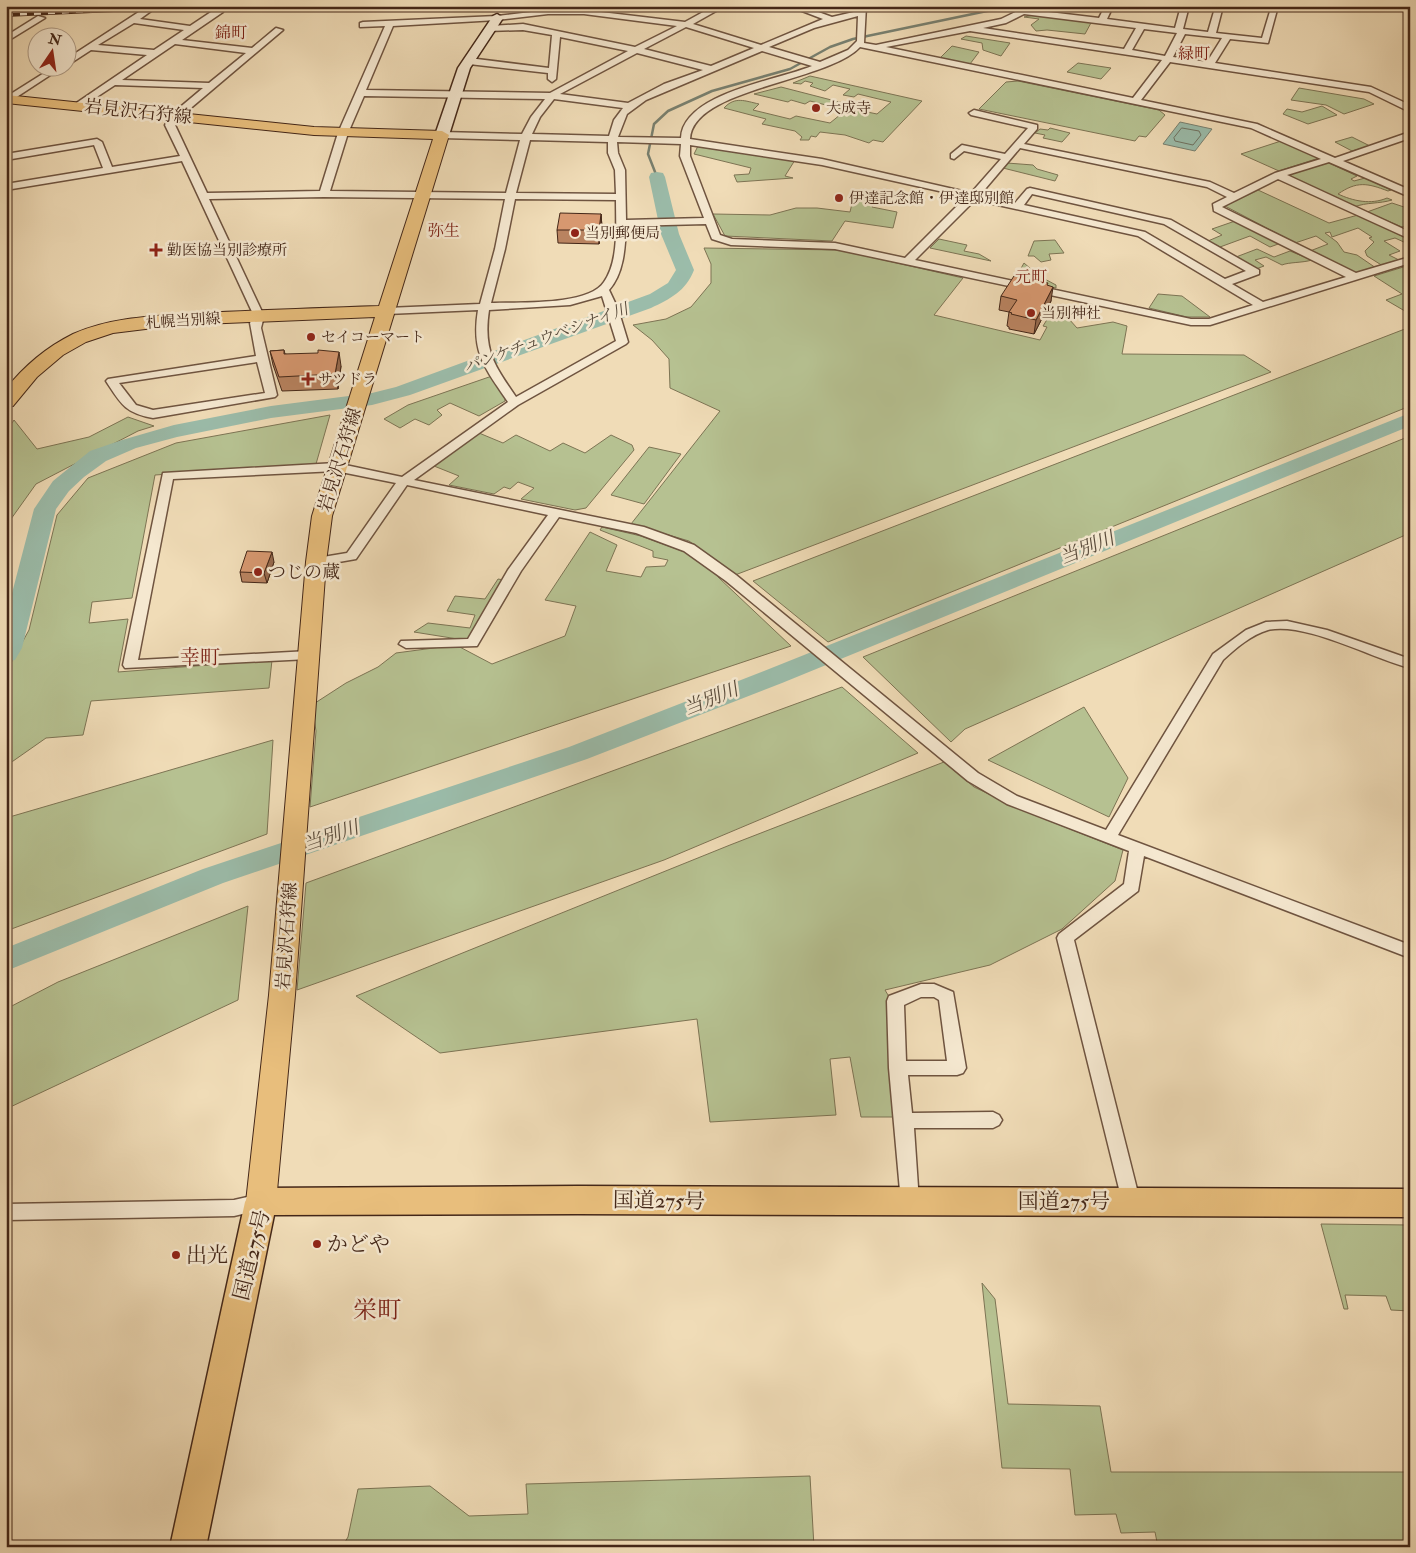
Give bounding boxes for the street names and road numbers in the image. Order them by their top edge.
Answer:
street label: 岩見沢石狩線 [83,95,193,129]
street label: 札幌当別線 [145,309,221,333]
street label: 岩見沢石狩線 [313,405,367,515]
street label: 岩見沢石狩線 [272,881,302,991]
street label: 国道275号 [613,1187,705,1215]
street label: 国道275号 [1018,1188,1110,1215]
street label: 国道275号 [228,1207,276,1303]

